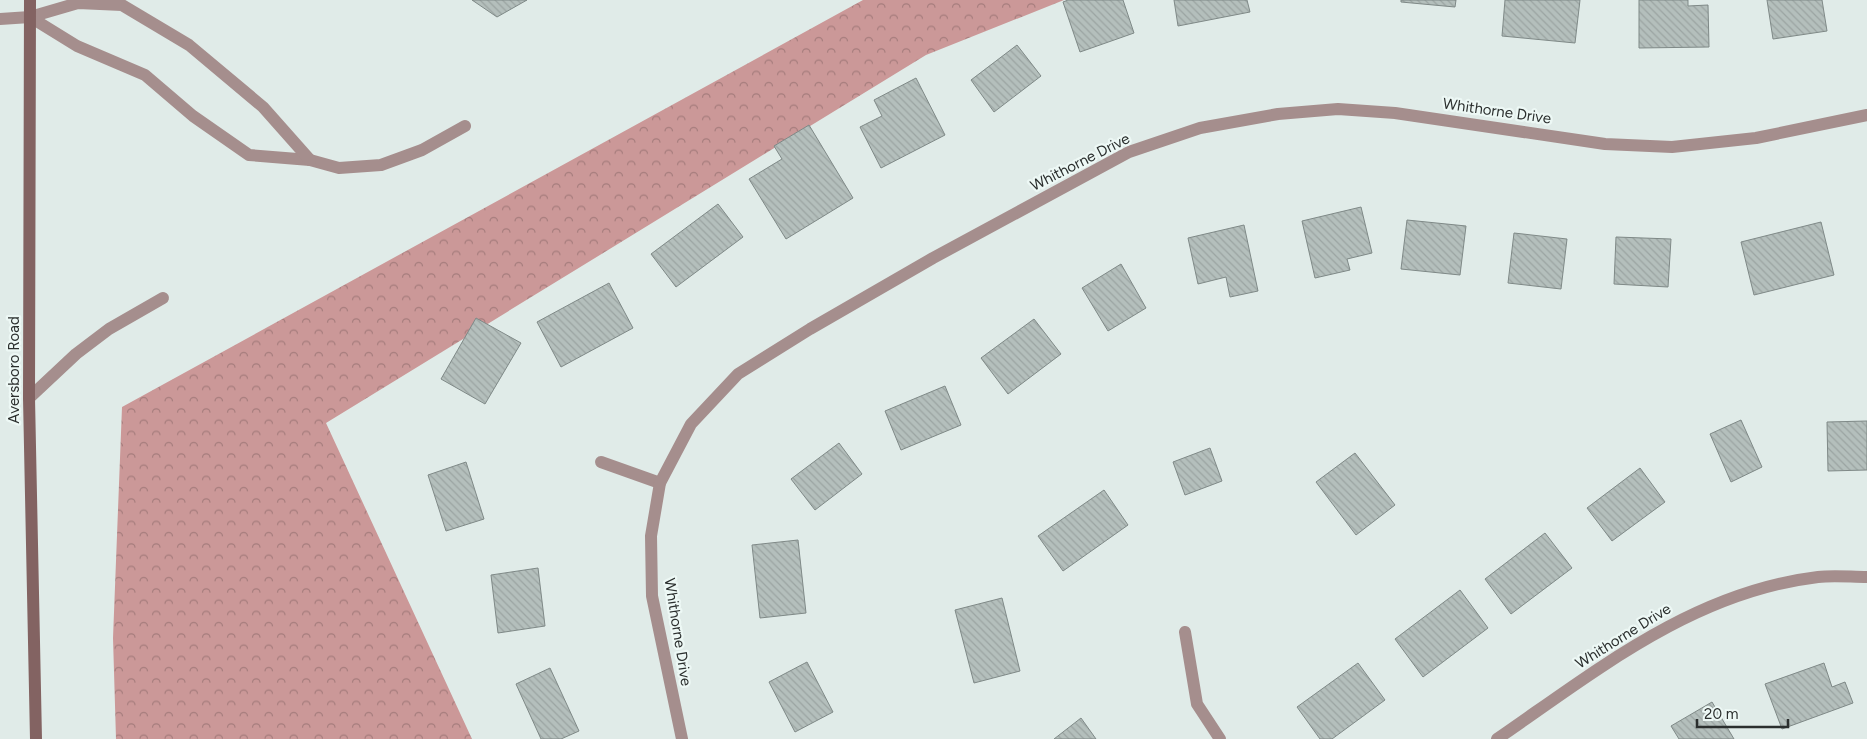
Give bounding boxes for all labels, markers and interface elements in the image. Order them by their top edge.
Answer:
street label: Whithorne Drive [1442,95,1552,127]
street label: Whithorne Drive [1027,129,1133,195]
street label: Aversboro Road [5,316,23,424]
street label: Whithorne Drive [661,577,695,687]
street label: Whithorne Drive [1572,599,1674,673]
scale bar [1697,696,1788,728]
text: 20 m [1704,705,1738,723]

